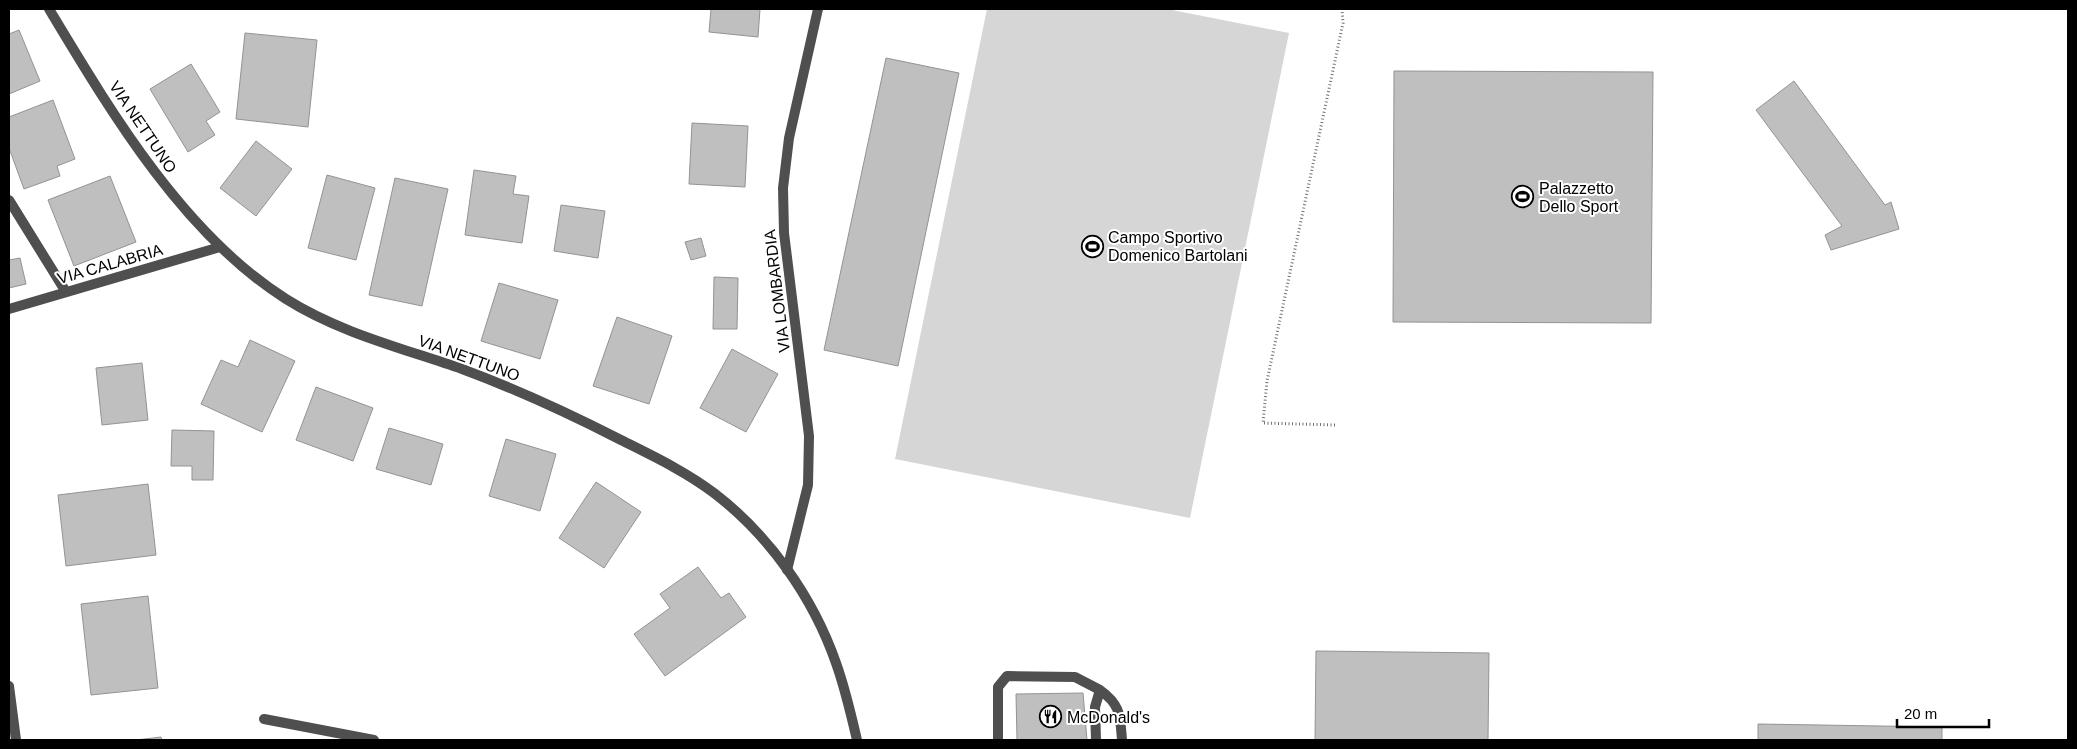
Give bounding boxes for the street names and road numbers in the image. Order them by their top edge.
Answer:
street label: VIA NETTUNO [106,78,180,176]
street label: VIA LOMBARDIA [761,228,793,353]
street label: VIA CALABRIA [56,241,165,287]
street label: VIA NETTUNO [416,332,522,384]

